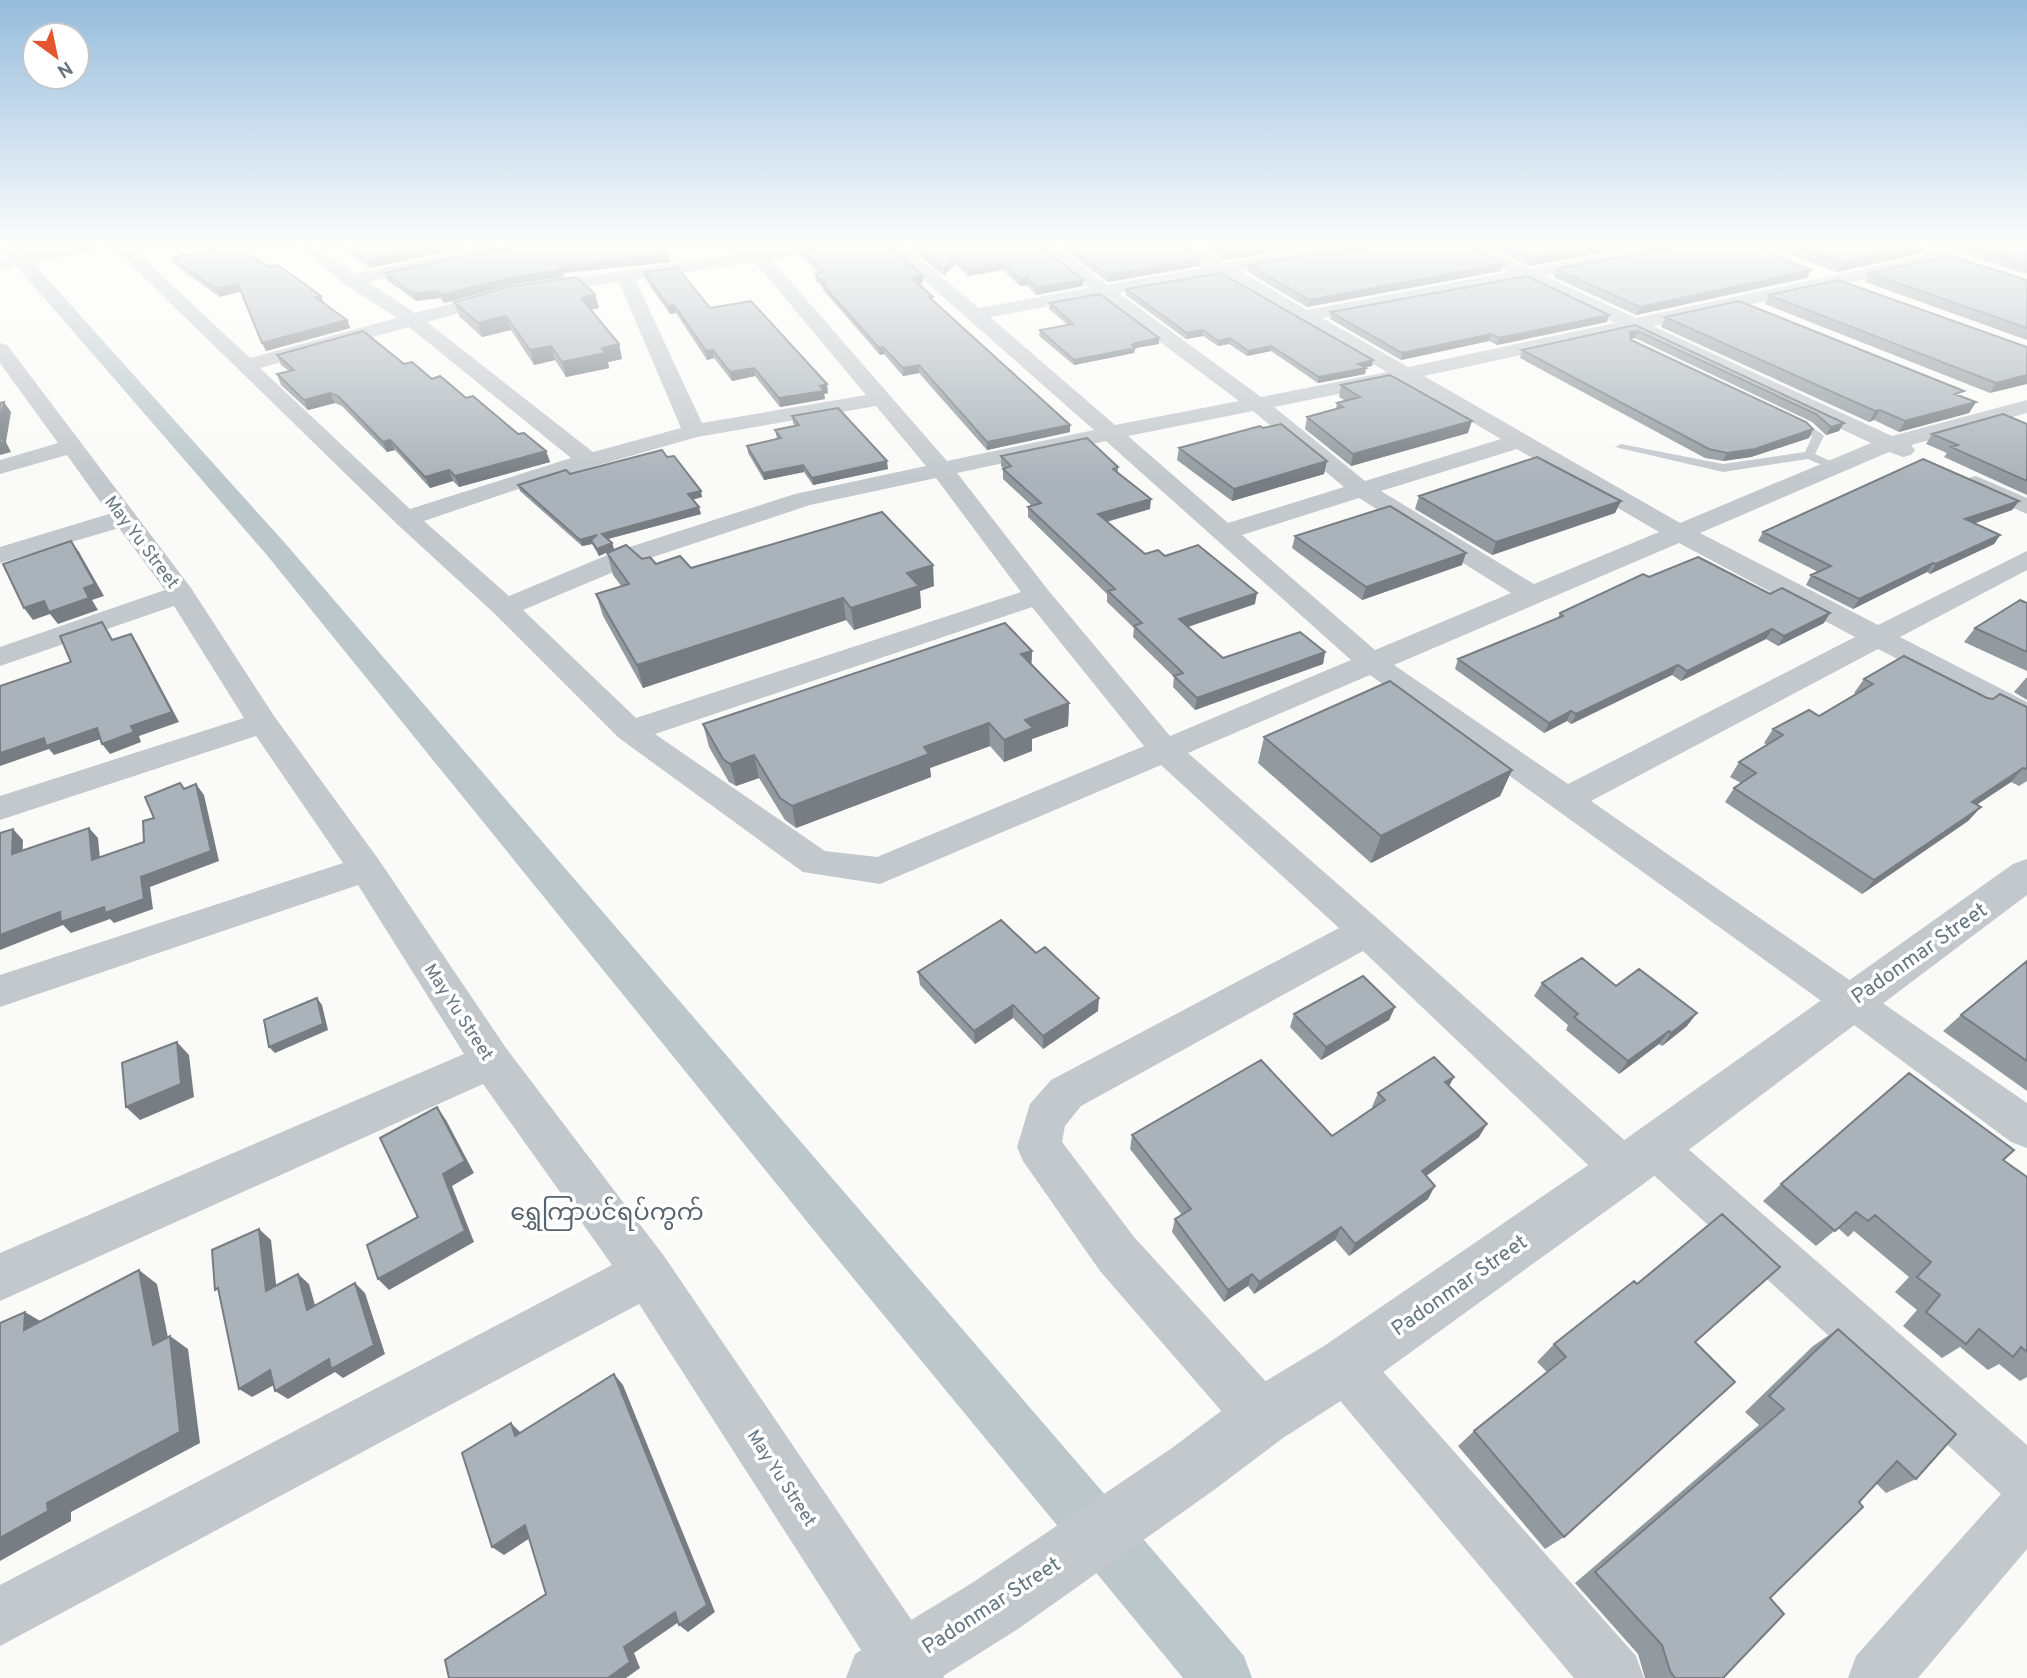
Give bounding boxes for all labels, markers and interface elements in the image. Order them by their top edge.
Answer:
north arrow [21,21,91,91]
text: N [52,55,76,82]
street label: May Yu Street [98,492,183,594]
street label: Padonmar Street [1847,897,1993,1011]
street label: May Yu Street [418,960,498,1065]
district label: ရွှေကြာပင်ရပ်ကွက် [510,1196,704,1231]
street label: Padonmar Street [1387,1229,1533,1343]
street label: May Yu Street [741,1426,821,1531]
street label: Padonmar Street [917,1551,1066,1661]

